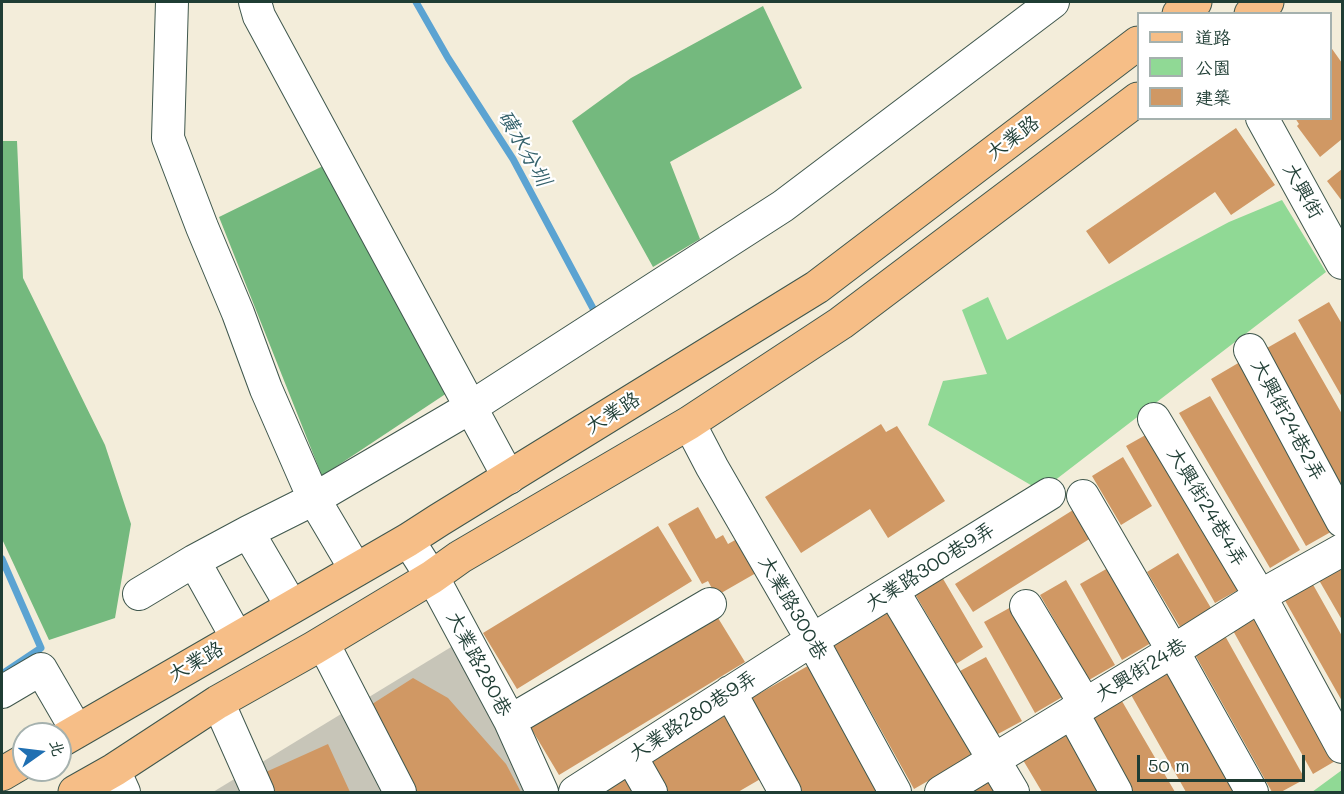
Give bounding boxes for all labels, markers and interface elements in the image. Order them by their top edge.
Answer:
legend [1137,12,1332,120]
text: 道路 [1195,25,1231,49]
text: 公園 [1195,55,1231,79]
text: 建築 [1195,85,1231,109]
water label: 磺水分圳 [492,105,556,191]
street label: 大業路 [982,110,1044,166]
street label: 大興街 [1278,159,1328,223]
street label: 大興街24巷2弄 [1246,355,1330,485]
street label: 大業路 [581,387,645,439]
street label: 大興街24巷4弄 [1162,443,1252,571]
street label: 大業路300巷9弄 [861,518,999,616]
street label: 大業路300巷 [754,552,832,664]
street label: 大業路280巷 [441,607,517,721]
street label: 大興街24巷 [1091,633,1191,707]
street label: 大業路 [164,637,228,687]
street label: 大業路280巷9弄 [625,666,761,766]
north arrow [12,722,72,782]
text: 北 [46,738,70,758]
scale bar [1140,743,1308,781]
text: 50 m [1148,753,1190,777]

